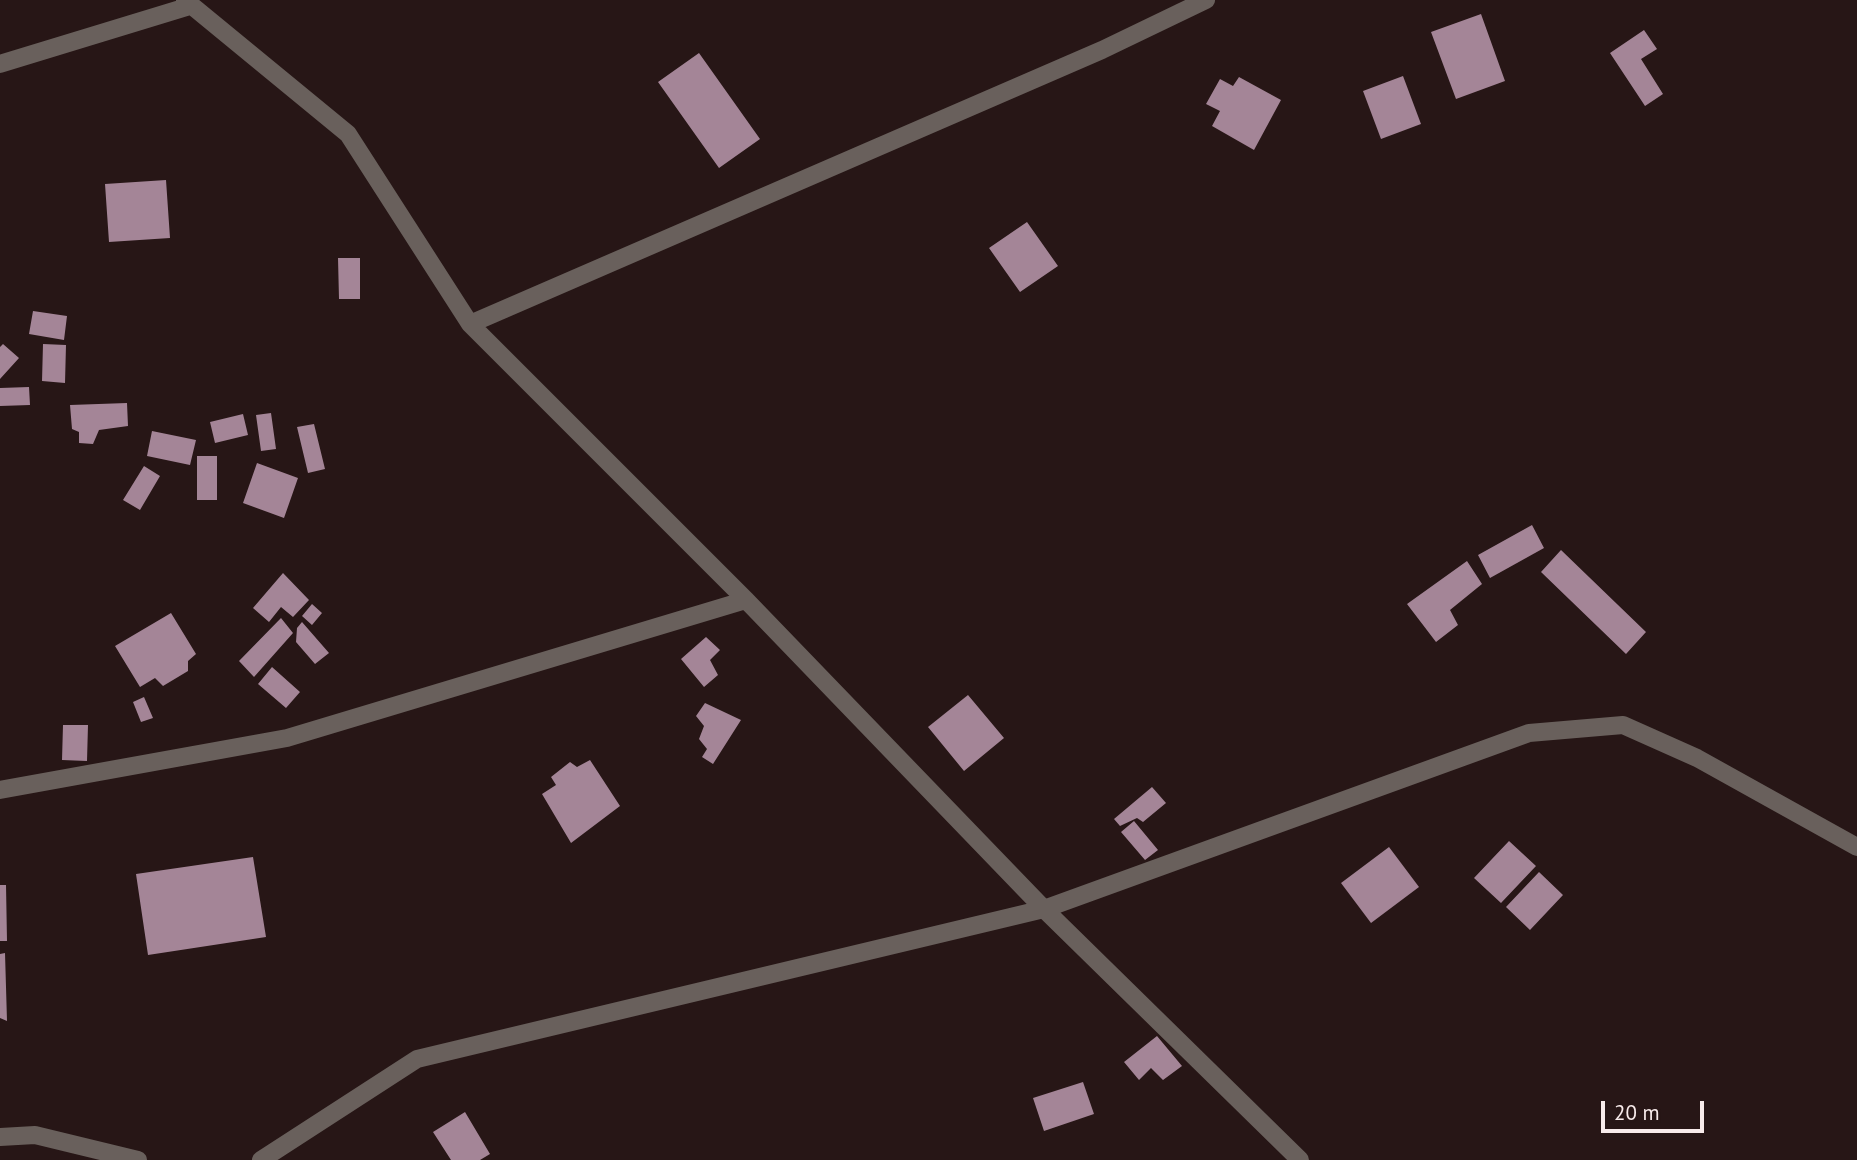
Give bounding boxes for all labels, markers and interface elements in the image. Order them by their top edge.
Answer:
scale bar [1605,1086,1708,1130]
text: 20 m [1614,1099,1660,1126]

